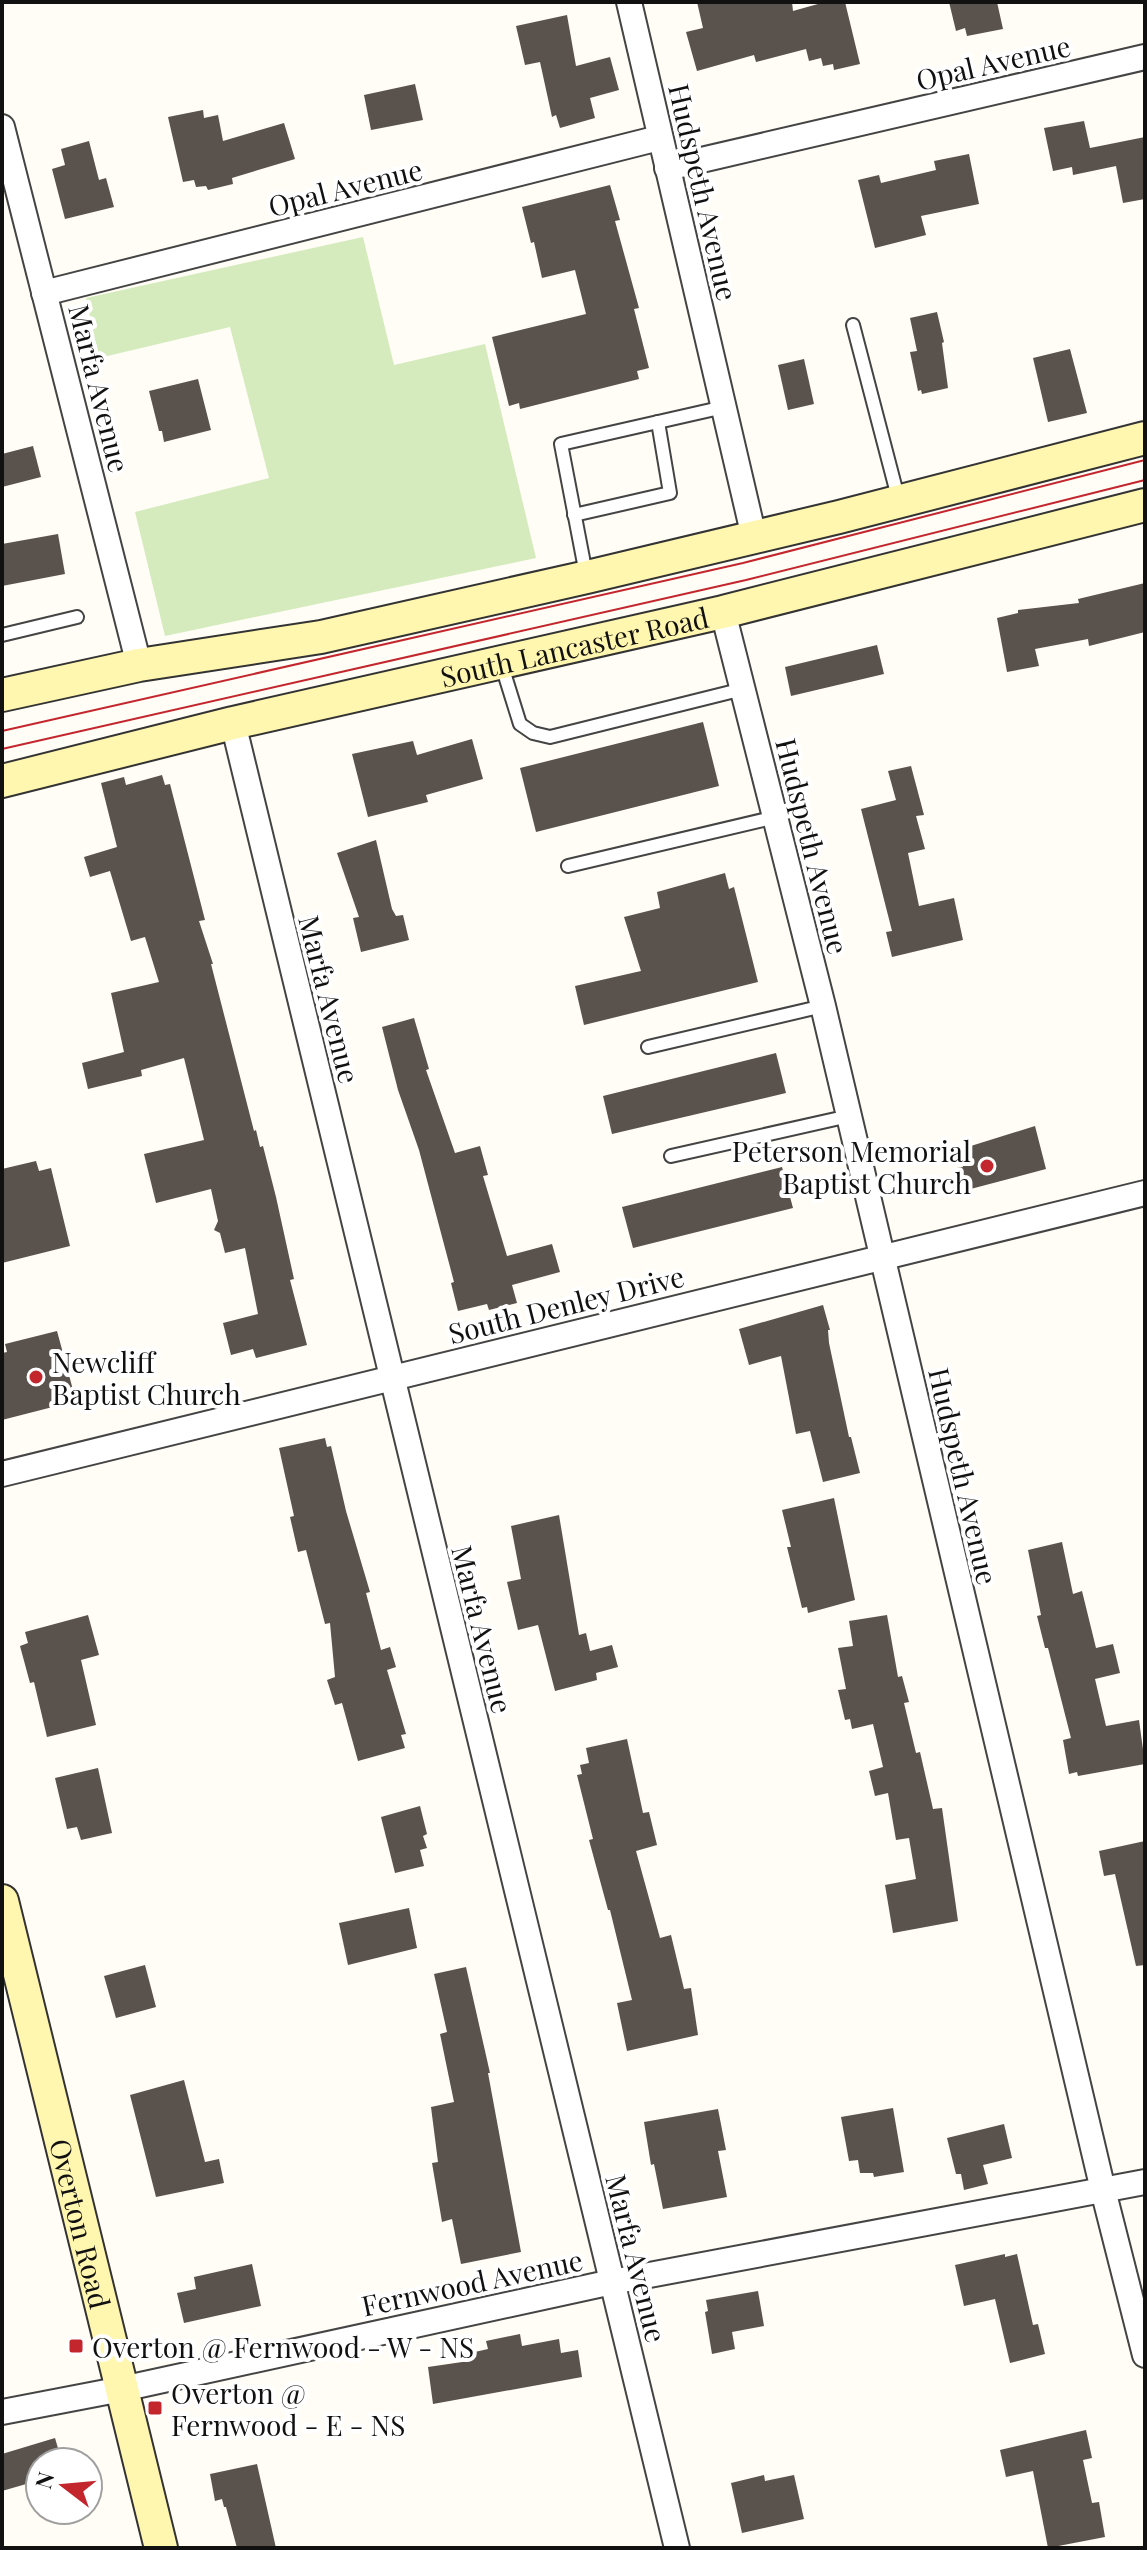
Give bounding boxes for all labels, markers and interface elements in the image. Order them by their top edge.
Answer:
street label: Opal Avenue [912,26,1074,98]
street label: Hudspeth Avenue [661,80,747,304]
street label: Opal Avenue [264,150,426,224]
street label: Marfa Avenue [61,300,139,476]
street label: South Lancaster Road [436,597,712,694]
street label: Hudspeth Avenue [768,734,858,958]
street label: Marfa Avenue [291,911,369,1087]
place label: Peterson Memorial Baptist Church [732,1132,972,1201]
marker: Peterson Memorial Baptist Church [978,1157,996,1175]
street label: South Denley Drive [444,1257,688,1351]
place label: Newcliff Baptist Church [52,1343,241,1412]
street label: Hudspeth Avenue [921,1364,1007,1588]
marker: Newcliff Baptist Church [27,1368,45,1386]
street label: Marfa Avenue [444,1541,522,1717]
street label: Overton Road [43,2135,120,2312]
street label: Marfa Avenue [598,2170,676,2346]
street label: Fernwood Avenue [358,2241,586,2323]
place label: Overton @ Fernwood - W - NS [92,2328,474,2365]
marker: Overton @ Fernwood - W - NS [67,2337,85,2355]
place label: Overton @ Fernwood - E - NS [171,2374,405,2443]
marker: Overton @ Fernwood - E - NS [146,2399,164,2417]
north arrow [24,2446,104,2526]
text: N [27,2468,60,2492]

